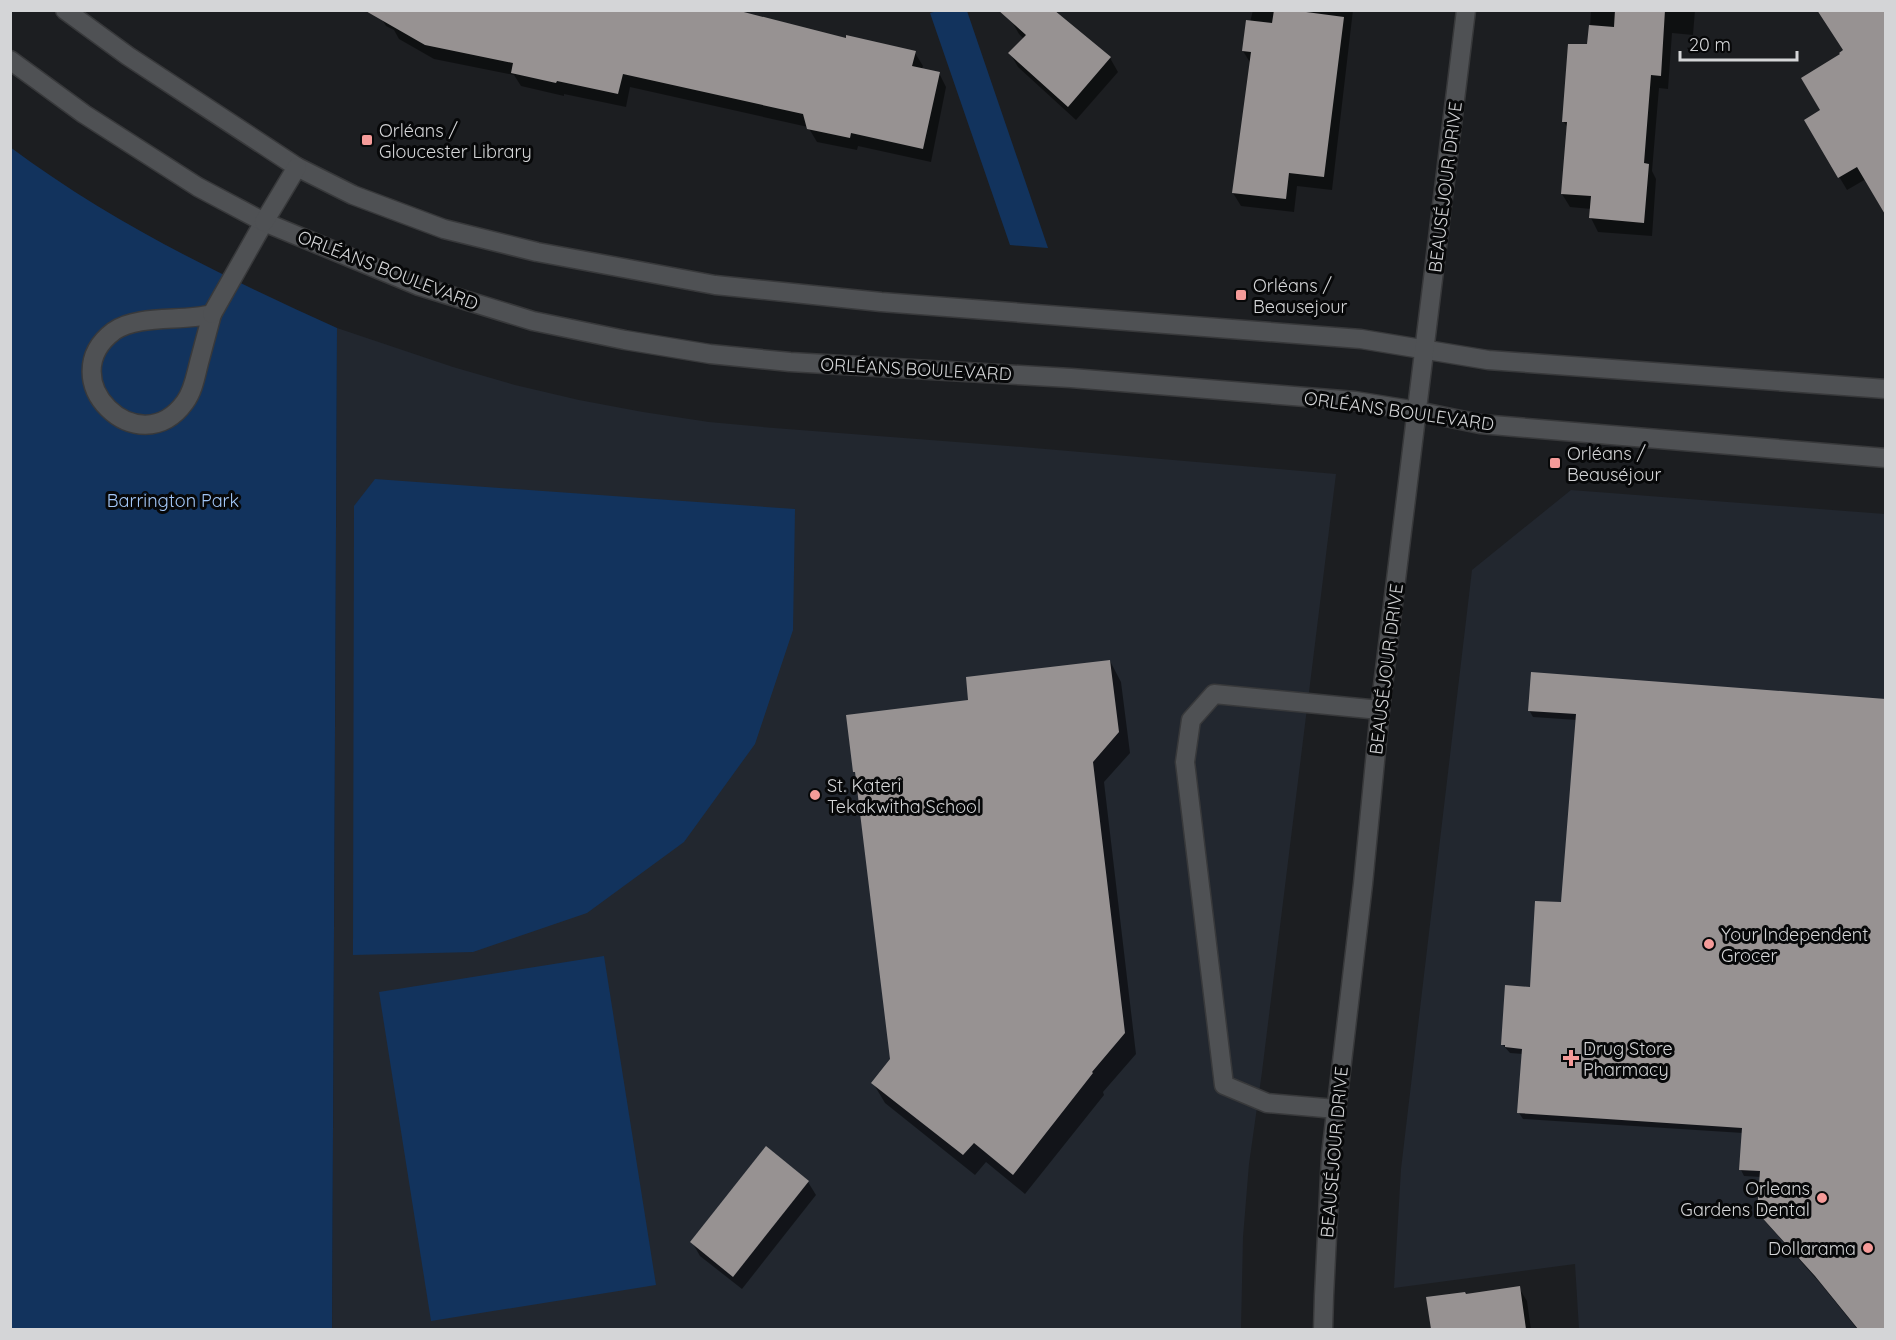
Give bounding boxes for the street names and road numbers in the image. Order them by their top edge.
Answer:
street label: BEAUSÉJOUR DRIVE [1423,100,1467,274]
street label: ORLÉANS BOULEVARD [294,225,482,315]
street label: ORLÉANS BOULEVARD [820,353,1012,386]
street label: ORLÉANS BOULEVARD [1303,386,1496,436]
street label: BEAUSÉJOUR DRIVE [1364,582,1408,756]
street label: BEAUSÉJOUR DRIVE [1315,1065,1353,1239]

